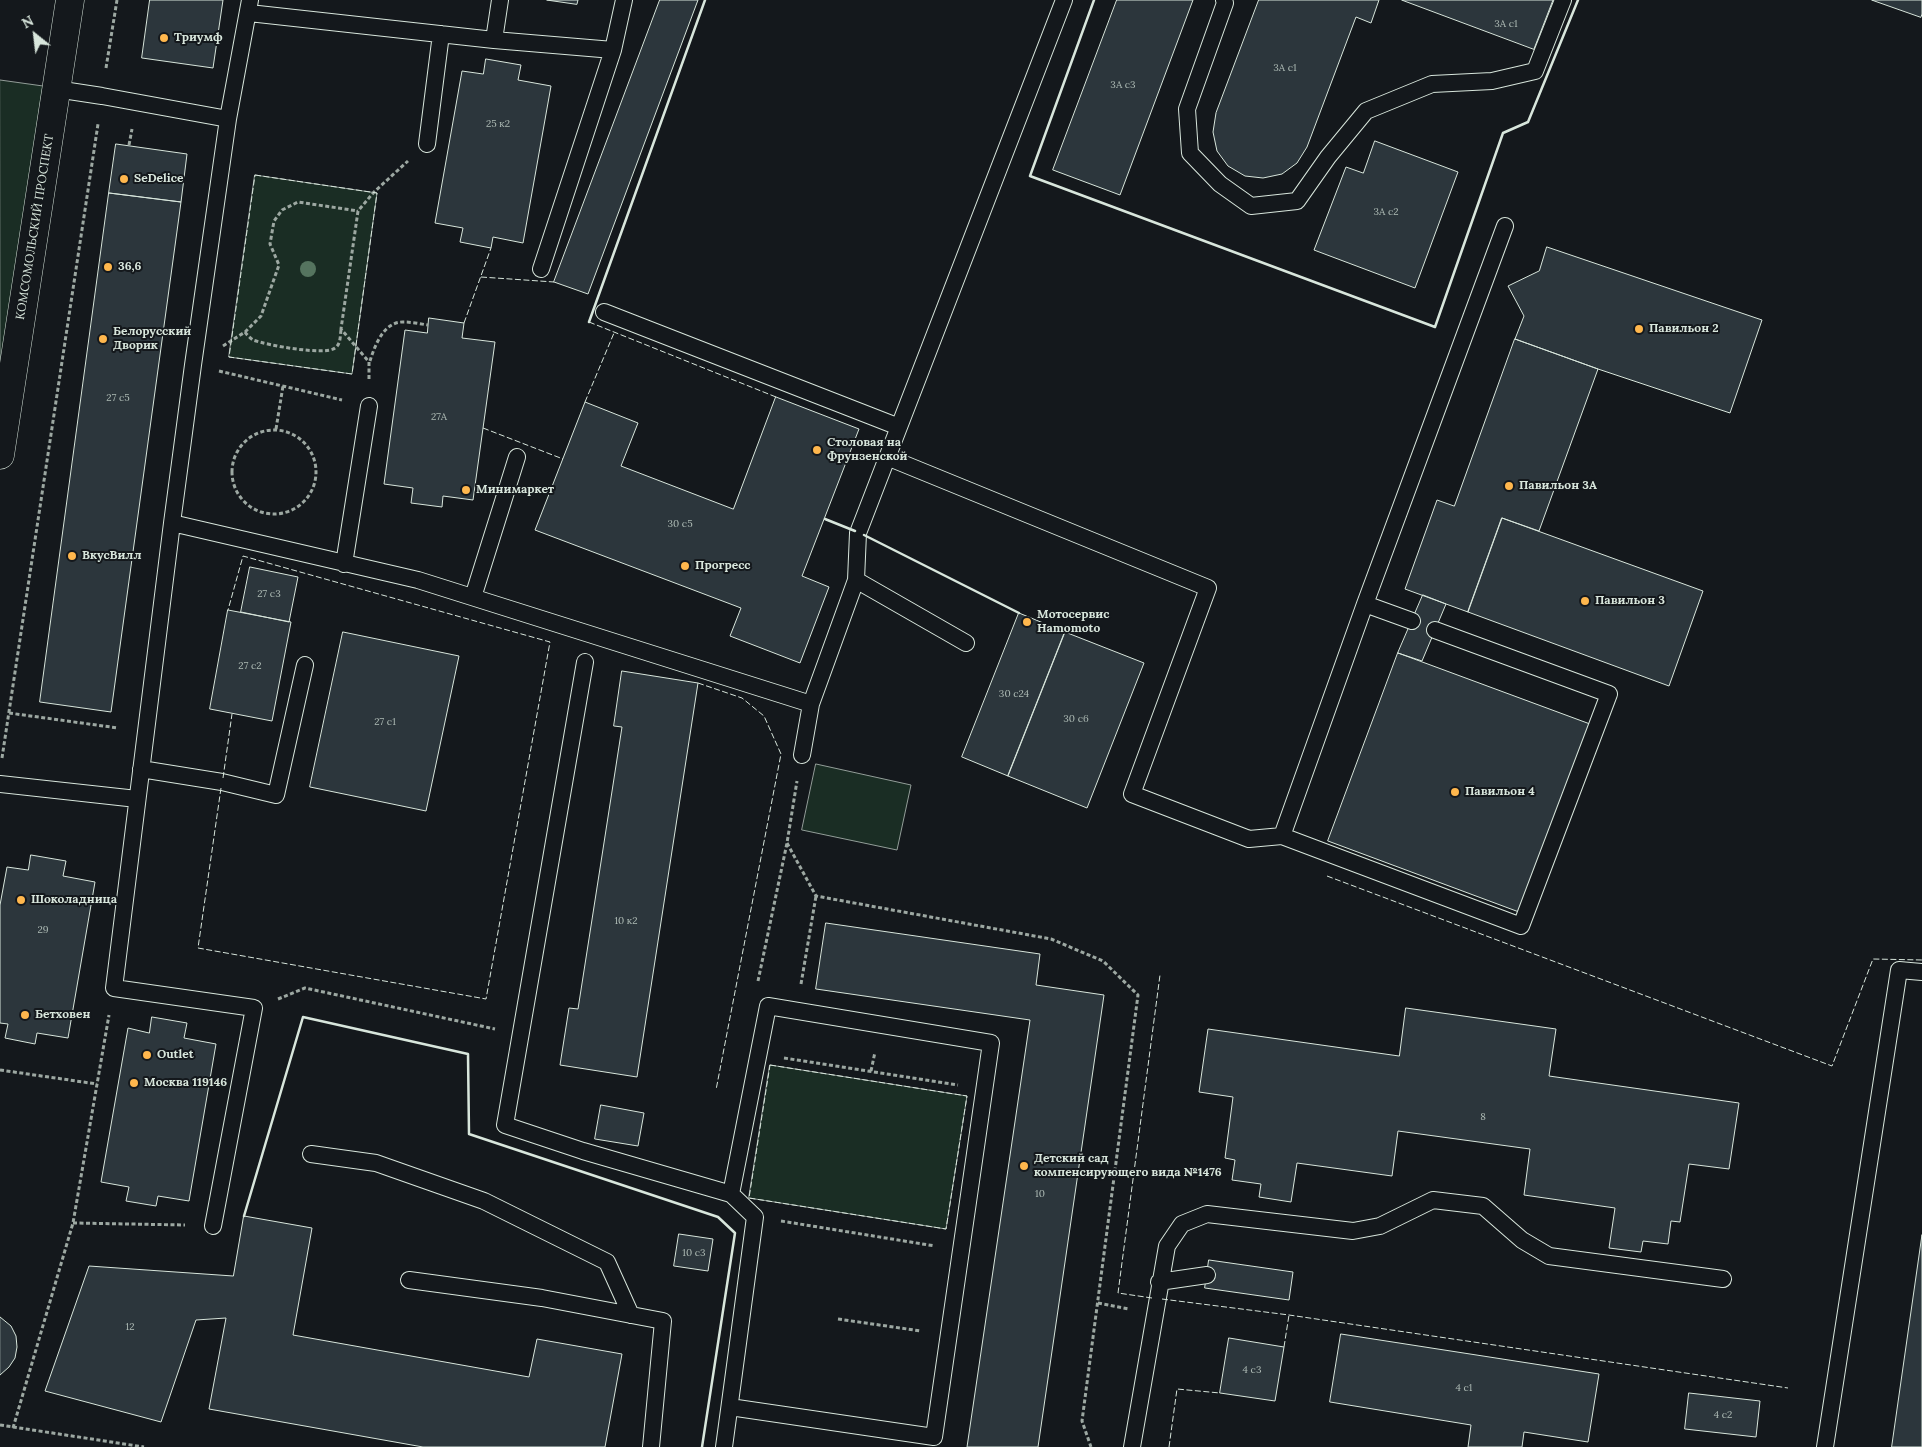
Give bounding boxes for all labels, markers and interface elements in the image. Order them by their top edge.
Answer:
north arrow [10,10,60,60]
text: N [19,11,37,32]
house number: 3А с1 [1494,18,1518,30]
place label: Триумф [174,31,223,45]
marker: Триумф [158,32,170,44]
house number: 3А с1 [1273,62,1297,74]
house number: 3А с3 [1110,79,1136,91]
house number: 25 к2 [486,118,510,130]
street label: КОМСОМОЛЬСКИЙ ПРОСПЕКТ [13,133,57,321]
place label: SeDelice [134,172,183,186]
marker: SeDelice [118,173,130,185]
house number: 3А с2 [1373,206,1399,218]
place label: 36,6 [118,260,142,274]
marker: 36,6 [102,261,114,273]
place label: Павильон 2 [1649,322,1719,336]
marker: Павильон 2 [1633,323,1645,335]
place label: Белорусский Дворик [113,325,191,353]
marker: Белорусский Дворик [97,333,109,345]
house number: 27 с5 [106,392,130,404]
house number: 27А [431,411,447,423]
place label: Столовая на Фрунзенской [827,436,908,464]
marker: Столовая на Фрунзенской [811,444,823,456]
place label: Павильон 3А [1519,479,1597,493]
marker: Павильон 3А [1503,480,1515,492]
place label: Минимаркет [476,483,554,497]
marker: Минимаркет [460,484,472,496]
house number: 30 с5 [667,518,693,530]
place label: ВкусВилл [82,549,141,563]
marker: ВкусВилл [66,550,78,562]
place label: Прогресс [695,559,751,573]
marker: Прогресс [679,560,691,572]
house number: 27 с3 [257,588,281,600]
place label: Павильон 3 [1595,594,1665,608]
marker: Павильон 3 [1579,595,1591,607]
place label: Мотосервис Hamomoto [1037,608,1109,636]
marker: Мотосервис Hamomoto [1021,616,1033,628]
house number: 27 с2 [238,660,262,672]
house number: 30 с24 [999,688,1029,700]
house number: 30 с6 [1063,713,1089,725]
house number: 27 с1 [374,716,396,728]
place label: Павильон 4 [1465,785,1535,799]
marker: Павильон 4 [1449,786,1461,798]
place label: Шоколадница [31,893,117,907]
marker: Шоколадница [15,894,27,906]
house number: 10 к2 [614,915,638,927]
house number: 29 [37,924,49,936]
place label: Бетховен [35,1008,90,1022]
marker: Бетховен [19,1009,31,1021]
place label: Outlet [157,1048,194,1062]
marker: Outlet [141,1049,153,1061]
place label: Москва 119146 [144,1076,227,1090]
marker: Москва 119146 [128,1077,140,1089]
house number: 8 [1480,1111,1486,1123]
place label: Детский сад компенсирующего вида №1476 [1034,1152,1222,1180]
marker: Детский сад компенсирующего вида №1476 [1018,1160,1030,1172]
house number: 10 [1035,1188,1045,1200]
house number: 10 с3 [682,1247,706,1259]
house number: 12 [125,1321,135,1333]
house number: 4 с3 [1243,1364,1261,1376]
house number: 4 с1 [1455,1382,1473,1394]
house number: 4 с2 [1714,1409,1732,1421]

